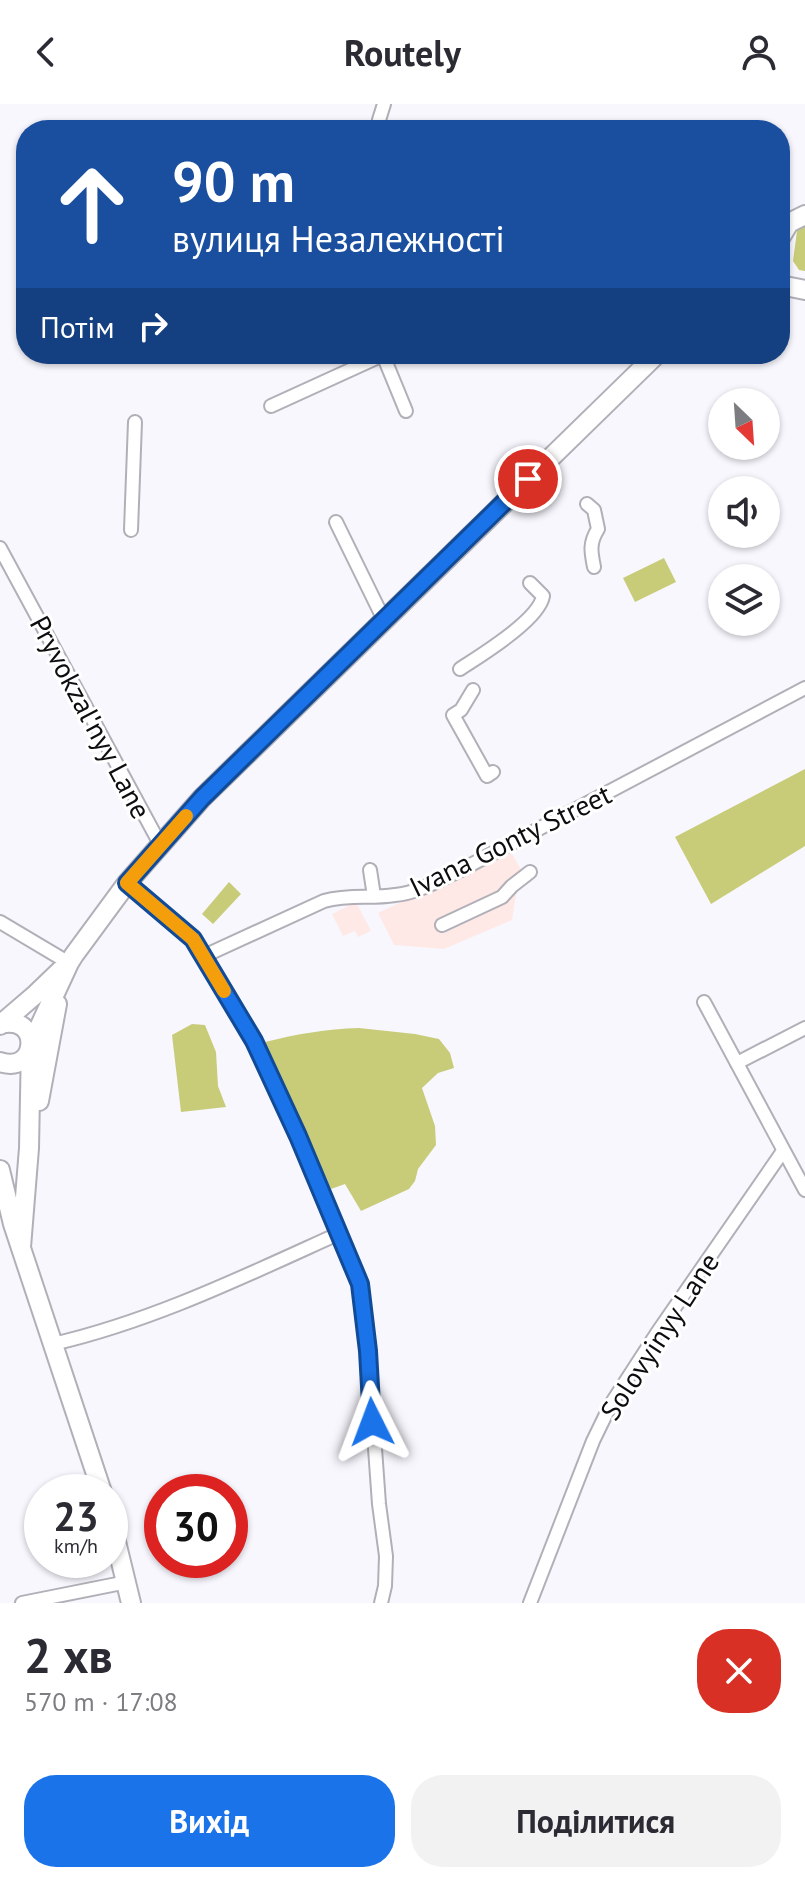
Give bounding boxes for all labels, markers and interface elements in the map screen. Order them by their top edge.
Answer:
text: Routely [344,29,461,76]
icon: back [24,30,68,74]
icon: person [737,30,781,74]
text: 90 m [172,145,295,217]
icon: ahead [40,152,144,256]
text: вулиця Незалежності [172,215,505,262]
icon: right [131,304,175,348]
text: Потім [40,307,115,346]
north arrow [708,388,780,460]
map controls [708,388,780,636]
pin [494,445,562,513]
icon: arrive [506,457,550,501]
button: sound [708,476,780,548]
button: layers [708,564,780,636]
street label: Pryvokzalʹnyy Lane [22,609,160,825]
street label: Ivana Gonty Street [403,775,618,905]
street label: Solovyinyy Lane [591,1245,727,1427]
position arrow [330,1380,414,1464]
speed limit sign: 30 [144,1474,248,1578]
text: 23 [53,1490,99,1542]
text: km/h [54,1533,98,1559]
text: 2 хв [24,1624,113,1686]
button: close [697,1629,781,1713]
text: 570 m · 17:08 [24,1685,178,1718]
button: Вихід [24,1775,395,1867]
button: Поділитися [411,1775,781,1867]

